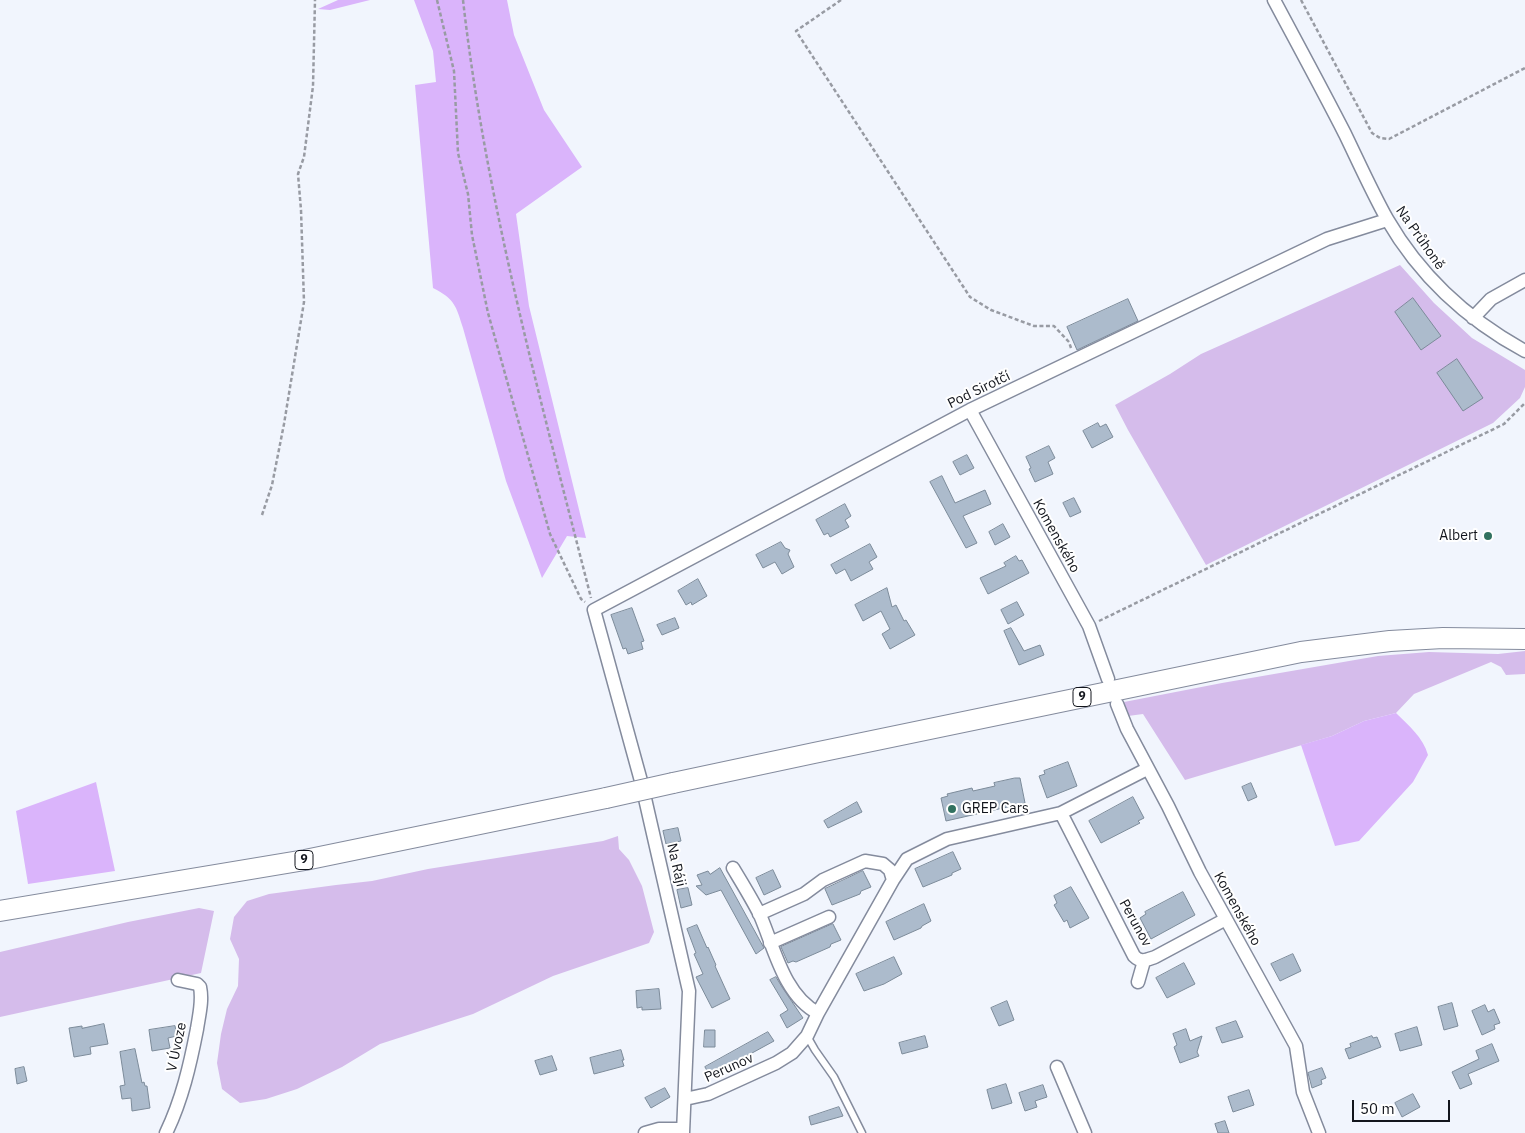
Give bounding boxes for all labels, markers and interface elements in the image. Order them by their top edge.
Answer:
street label: Na Průhoně [1392,203,1448,273]
street label: Pod Sirotčí [945,368,1013,412]
street label: Komenského [1029,496,1083,576]
place label: Albert [1439,528,1478,544]
marker: Albert [1482,530,1494,542]
road number: 9 [1073,688,1091,706]
place label: GREP Cars [962,801,1029,817]
marker: GREP Cars [946,803,958,815]
street label: Na Ráji [663,842,689,888]
road number: 9 [295,850,313,870]
street label: Komenského [1210,869,1264,949]
street label: Perunov [1115,896,1155,950]
street label: V Úvoze [164,1021,190,1073]
street label: Perunov [702,1050,756,1086]
scale bar [1355,1090,1452,1122]
text: 50 m [1360,1099,1395,1118]

